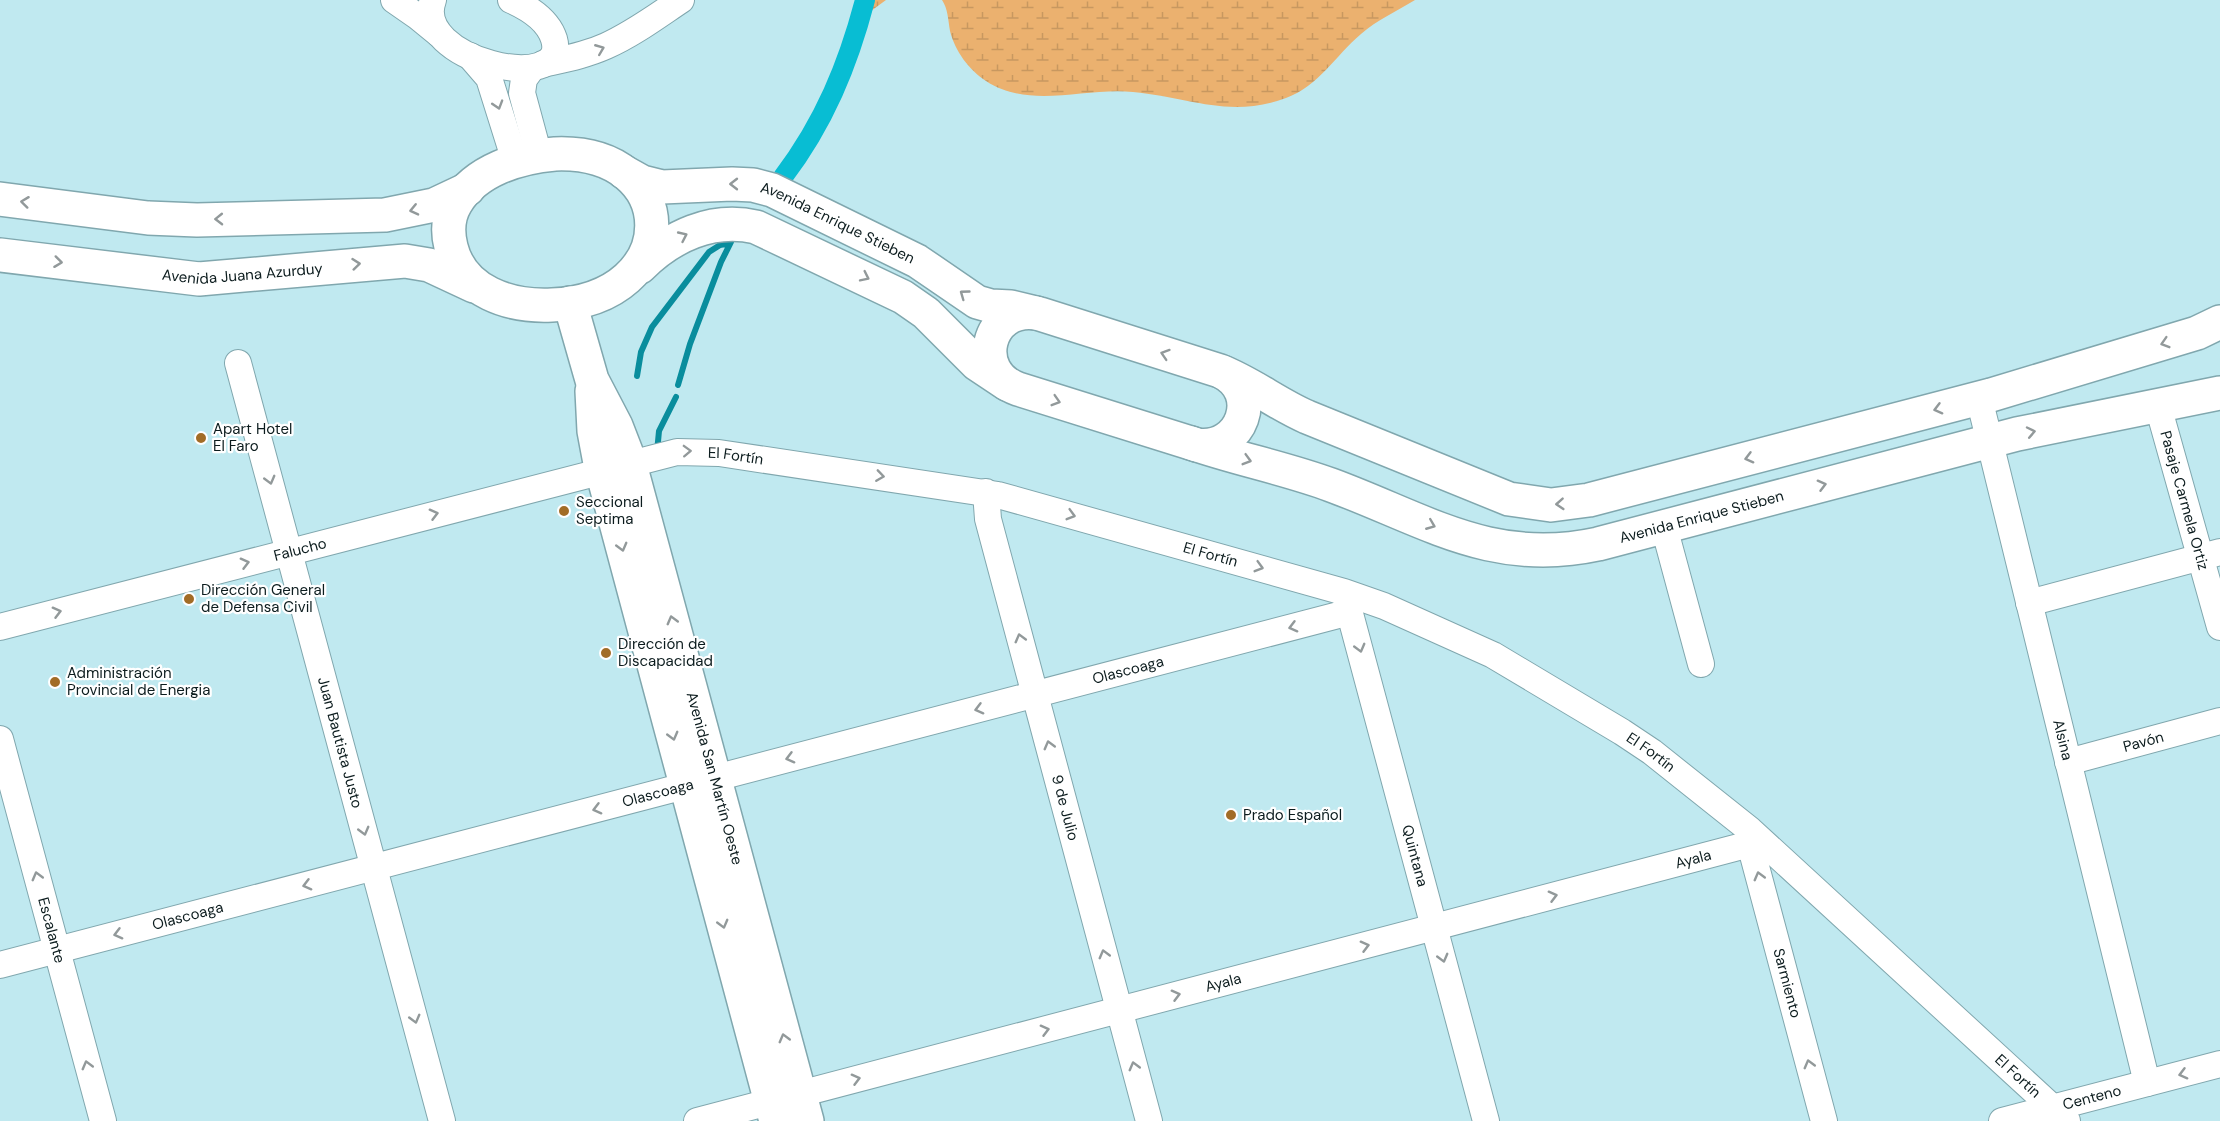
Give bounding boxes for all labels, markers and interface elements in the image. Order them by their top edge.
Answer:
one-way arrow [593,44,604,56]
one-way arrow [491,99,503,110]
street label: Avenida Enrique Stieben [758,177,918,268]
one-way arrow [730,178,739,190]
one-way arrow [21,196,30,209]
one-way arrow [409,203,419,216]
one-way arrow [215,213,224,225]
one-way arrow [677,231,688,243]
one-way arrow [53,256,63,268]
street label: Avenida Juana Azurduy [161,258,324,289]
one-way arrow [352,258,361,271]
one-way arrow [858,269,869,281]
one-way arrow [960,290,971,301]
one-way arrow [2160,336,2171,348]
one-way arrow [1160,348,1171,361]
one-way arrow [1050,394,1061,406]
one-way arrow [1933,402,1944,414]
place label: Apart Hotel El Faro [213,419,292,456]
one-way arrow [2026,426,2036,439]
street label: Pasaje Carmela Ortiz [2155,428,2214,572]
marker: Apart Hotel El Faro [194,431,208,445]
street label: El Fortín [708,443,765,470]
one-way arrow [682,445,691,458]
one-way arrow [1744,451,1754,464]
one-way arrow [1242,453,1252,466]
one-way arrow [875,470,885,482]
one-way arrow [263,474,275,485]
one-way arrow [1817,480,1827,493]
street label: Avenida Enrique Stieben [1617,486,1786,548]
place label: Seccional Septima [576,492,643,529]
one-way arrow [1555,497,1565,510]
marker: Seccional Septima [557,504,571,518]
one-way arrow [1065,508,1076,520]
one-way arrow [428,509,439,521]
one-way arrow [1424,518,1435,530]
street label: Falucho [272,533,329,566]
street label: El Fortín [1181,537,1240,572]
one-way arrow [615,541,627,552]
one-way arrow [240,558,250,571]
one-way arrow [1253,560,1263,572]
place label: Dirección General de Defensa Civil [201,580,325,617]
marker: Dirección General de Defensa Civil [182,592,196,606]
one-way arrow [51,607,61,620]
one-way arrow [667,615,679,626]
one-way arrow [1288,619,1298,632]
one-way arrow [1015,633,1027,644]
place label: Dirección de Discapacidad [618,634,713,671]
one-way arrow [1352,643,1365,653]
marker: Dirección de Discapacidad [599,646,613,660]
street label: Olascoaga [1090,651,1166,689]
place label: Administración Provincial de Energia [67,663,210,700]
marker: Administración Provincial de Energia [48,675,62,689]
street label: Juan Bautista Justo [313,675,367,811]
street label: Avenida San Martín Oeste [682,690,747,867]
one-way arrow [974,702,985,714]
street label: Alsina [2048,717,2077,762]
street label: Pavón [2121,727,2166,757]
street label: El Fortín [1622,728,1679,777]
one-way arrow [666,730,678,740]
one-way arrow [1043,740,1056,750]
one-way arrow [785,751,795,764]
street label: 9 de Julio [1047,773,1084,843]
street label: Olascoaga [620,774,696,812]
one-way arrow [592,801,602,814]
place label: Prado Español [1243,805,1342,825]
marker: Prado Español [1224,808,1238,822]
street label: Quintana [1397,823,1433,889]
one-way arrow [357,826,370,836]
street label: Ayala [1673,845,1713,873]
one-way arrow [31,871,44,881]
one-way arrow [1753,871,1766,881]
one-way arrow [302,877,312,890]
one-way arrow [1548,891,1558,903]
street label: Escalante [33,895,70,965]
street label: Olascoaga [150,897,225,935]
one-way arrow [716,919,729,929]
one-way arrow [113,927,124,939]
one-way arrow [1360,940,1370,953]
street label: Sarmiento [1768,946,1806,1020]
one-way arrow [1099,949,1112,959]
one-way arrow [1435,953,1448,963]
street label: Ayala [1203,968,1243,997]
one-way arrow [1170,990,1181,1002]
one-way arrow [408,1013,420,1024]
one-way arrow [1039,1024,1049,1037]
one-way arrow [779,1033,791,1044]
street label: El Fortín [1991,1050,2045,1102]
one-way arrow [82,1060,95,1070]
one-way arrow [1804,1060,1817,1070]
one-way arrow [1129,1061,1142,1071]
one-way arrow [2178,1067,2189,1079]
one-way arrow [851,1074,861,1087]
street label: Centeno [2061,1080,2123,1115]

